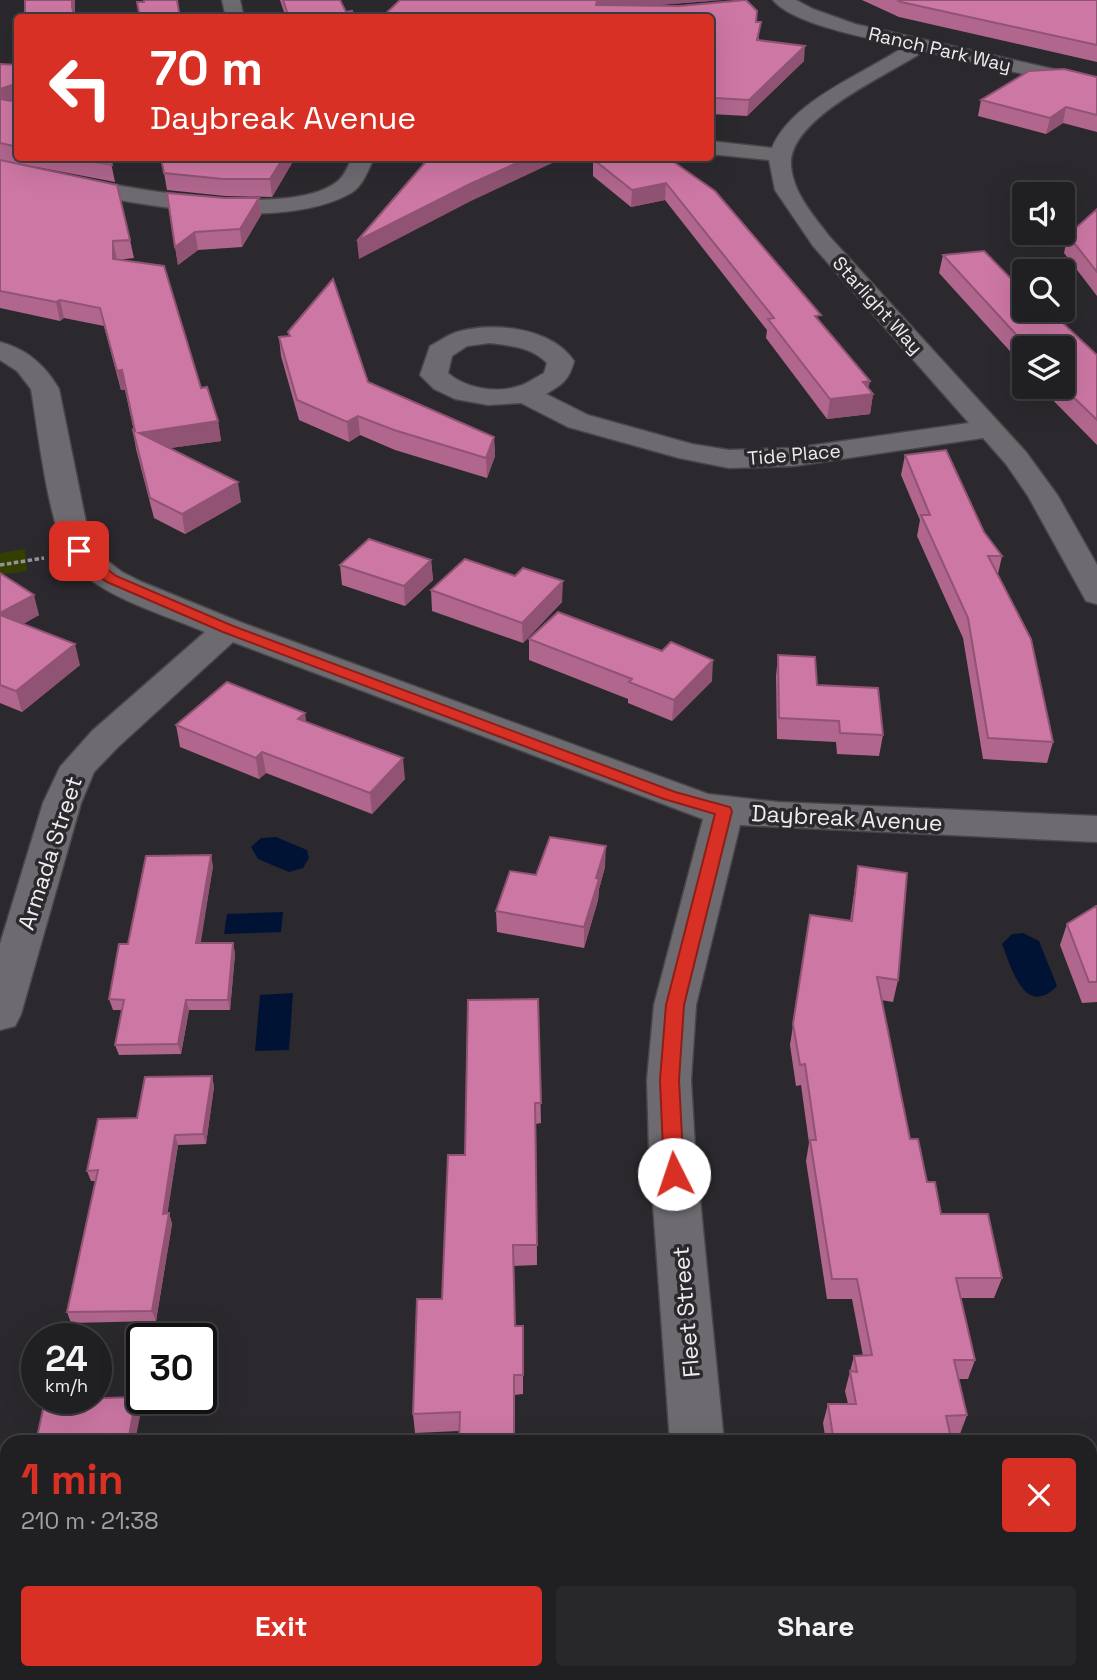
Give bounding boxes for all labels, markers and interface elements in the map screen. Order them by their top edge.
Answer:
street label: Ranch Park Way [866,21,1014,78]
text: 70 m [150,37,263,99]
icon: left [35,42,126,133]
text: Daybreak Avenue [150,98,416,138]
map controls [1012,182,1075,399]
button: sound [1012,182,1075,245]
street label: Starlight Way [827,251,928,360]
button: search [1012,259,1075,322]
button: layers [1012,336,1075,399]
street label: Tide Place [746,438,842,471]
pin [49,521,109,581]
icon: arrive [60,532,98,570]
street label: Armada Street [11,772,89,934]
street label: Daybreak Avenue [751,798,943,838]
position arrow [637,1137,711,1211]
street label: Fleet Street [665,1245,707,1379]
speed limit sign: 30 [126,1323,217,1414]
text: 24 [45,1337,88,1381]
text: km/h [45,1374,88,1397]
text: 1 min [21,1453,124,1506]
button: close [1002,1458,1076,1532]
text: 210 m · 21:38 [21,1506,159,1536]
button: Exit [21,1586,542,1666]
button: Share [556,1586,1076,1666]

